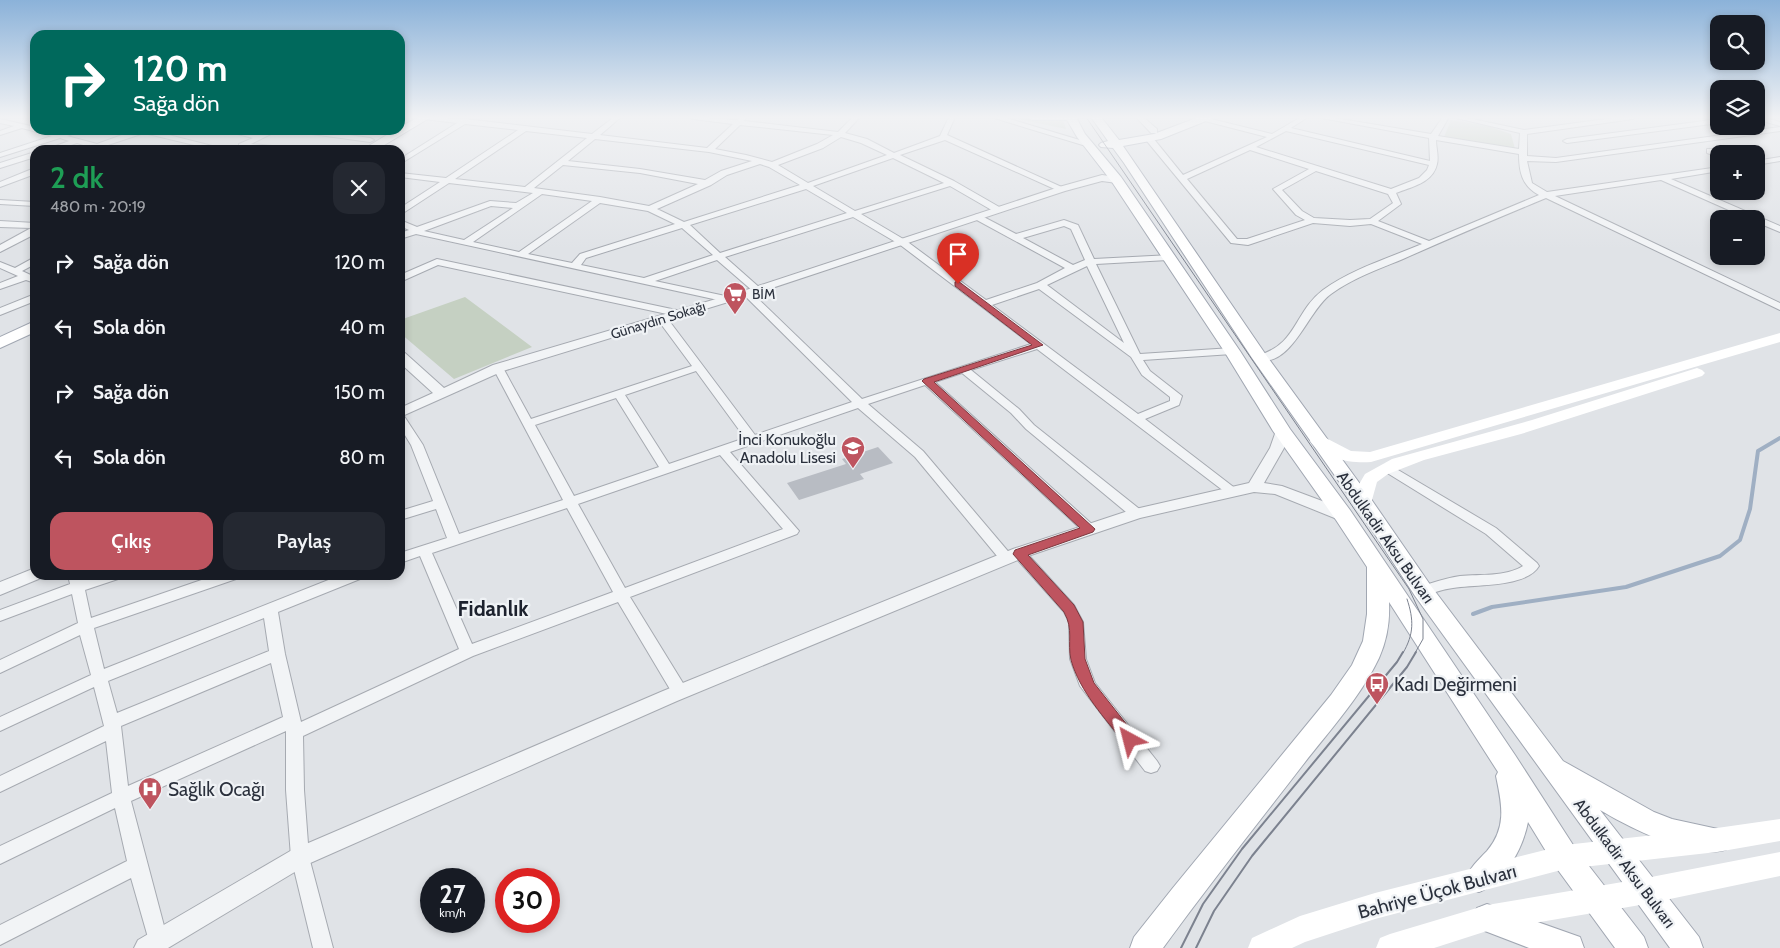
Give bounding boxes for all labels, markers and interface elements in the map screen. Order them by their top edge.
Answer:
map controls [1710,15,1765,265]
button: search [1710,15,1765,70]
text: 120 m [133,47,227,90]
icon: right [50,50,115,115]
button: layers [1710,80,1765,135]
text: Sağa dön [133,90,219,117]
button: + [1710,145,1765,200]
text: 2 dk [50,159,104,196]
button: close [333,162,385,214]
text: 480 m · 20:19 [50,197,146,216]
button: − [1710,210,1765,265]
pin [937,233,979,284]
icon: arrive [944,240,972,268]
icon: right [50,249,78,277]
text: Sağa dön [93,251,169,274]
text: 120 m [335,251,385,274]
supermarket icon: BİM [722,281,748,315]
place label: BİM [752,285,775,303]
street label: Günaydın Sokağı [608,297,708,343]
icon: left [50,314,78,342]
text: Sola dön [93,316,166,339]
text: 40 m [340,316,385,339]
icon: right [50,379,78,407]
text: Sağa dön [93,381,169,404]
text: 150 m [334,381,385,404]
place label: İnci Konukoğlu Anadolu Lisesi [738,430,836,467]
school or university icon: İnci Konukoğlu Anadolu Lisesi [840,435,866,469]
icon: left [50,444,78,472]
text: Sola dön [93,446,166,469]
text: 80 m [339,446,385,469]
street label: Abdulkadir Aksu Bulvarı [1333,468,1438,607]
button: Çıkış [50,512,213,570]
button: Paylaş [223,512,385,570]
district label: Fidanlık [458,596,529,621]
bus stop icon: Kadı Değirmeni [1364,671,1390,705]
place label: Kadı Değirmeni [1394,673,1517,696]
position arrow [1103,713,1155,765]
hospital icon: Sağlık Ocağı [137,776,163,810]
place label: Sağlık Ocağı [168,778,265,801]
street label: Abdulkadir Aksu Bulvarı [1570,795,1679,932]
street label: Bahriye Üçok Bulvarı [1355,859,1519,924]
speed limit sign: 30 [495,868,560,933]
text: 27 [440,879,465,909]
text: km/h [439,905,466,920]

